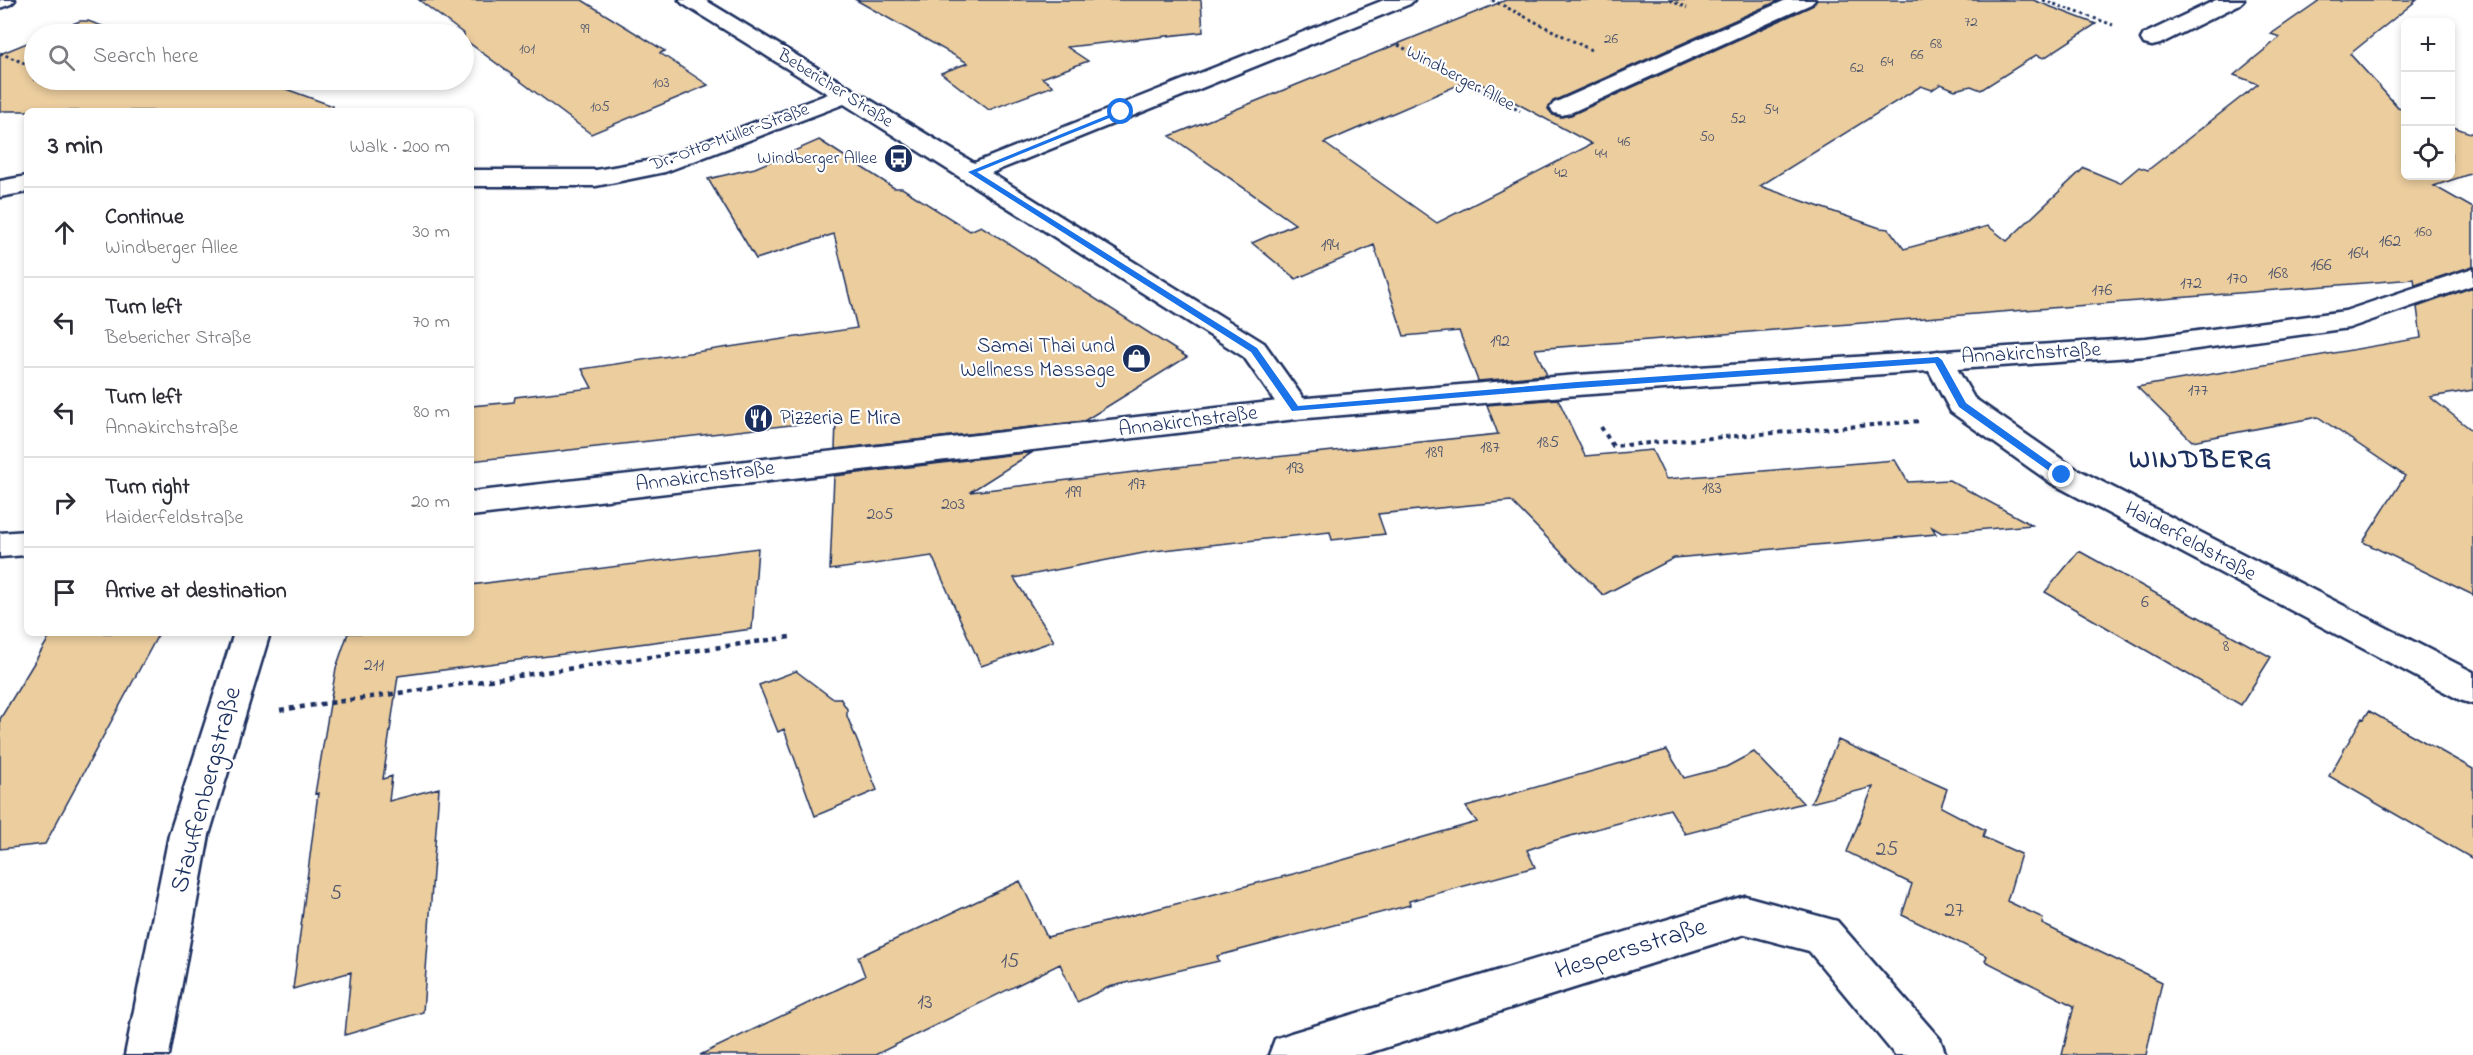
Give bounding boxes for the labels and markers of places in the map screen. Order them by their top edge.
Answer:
bus stop icon: Windberger Allee [882,143,914,175]
place label: Windberger Allee [757,146,878,173]
place label: Samai Thai und Wellness Massage [960,332,1116,388]
shop icon: Samai Thai und Wellness Massage [1120,343,1152,375]
restaurant icon: Pizzeria E Mira [743,403,775,435]
place label: Pizzeria E Mira [780,404,901,434]

